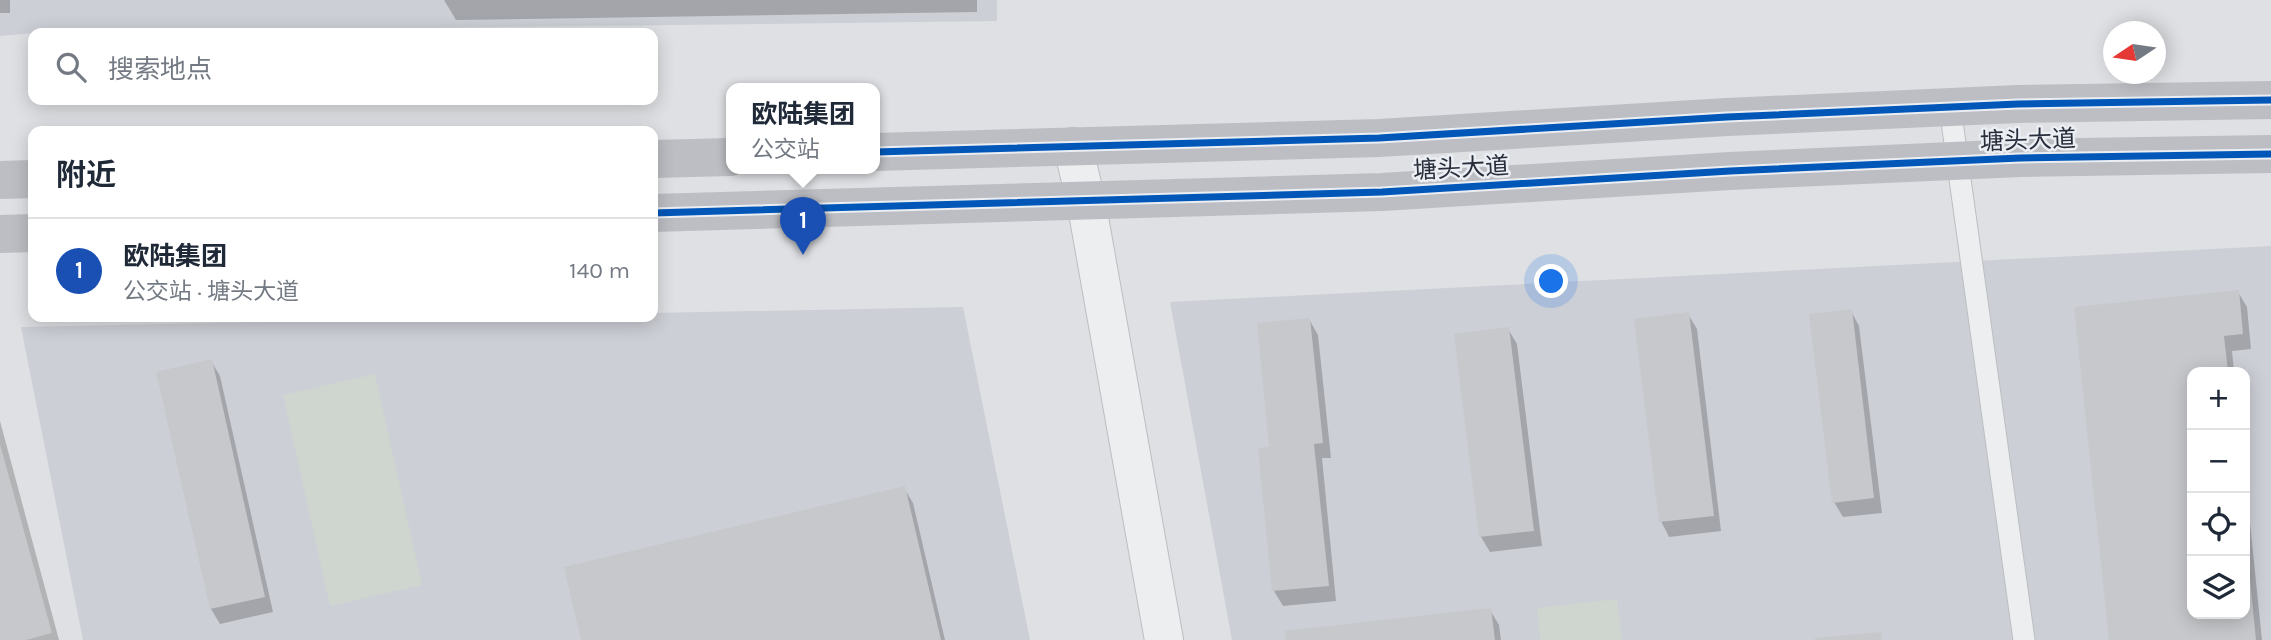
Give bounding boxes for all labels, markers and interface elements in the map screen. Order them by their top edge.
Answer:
north arrow [2103,21,2166,84]
search box [28,28,658,105]
icon: search [52,48,90,86]
text: 搜索地点 [108,54,212,85]
popup [726,83,880,174]
text: 欧陆集团 [751,99,855,130]
street label: 塘头大道 [1980,124,2076,156]
text: 公交站 [751,136,820,163]
street label: 塘头大道 [1412,152,1510,184]
text: 附近 [56,157,116,193]
pin: 1 [780,197,826,255]
text: 欧陆集团 [123,241,227,272]
text: 1 [75,257,83,284]
text: 140 m [569,257,630,284]
your location [1534,264,1568,298]
text: 公交站 · 塘头大道 [123,278,299,305]
map controls [2187,367,2250,619]
button: + [2187,367,2250,430]
button: − [2187,430,2250,493]
button: locate [2187,493,2250,556]
button: layers [2187,556,2250,619]

